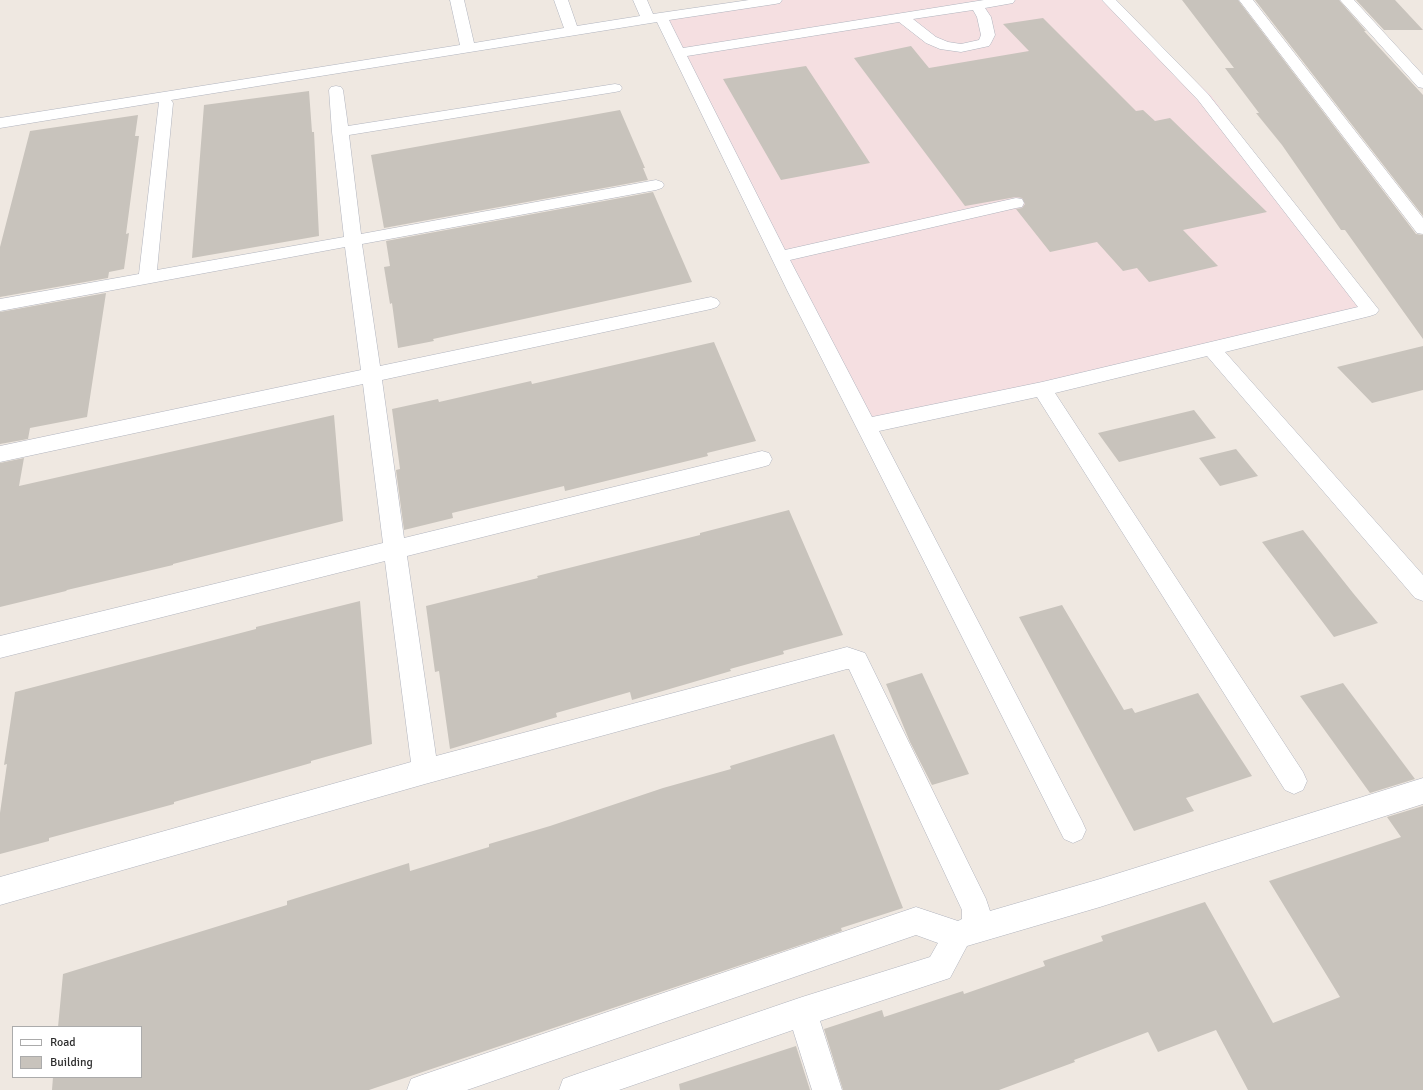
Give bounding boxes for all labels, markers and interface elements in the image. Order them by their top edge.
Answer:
legend [12,1026,142,1078]
text: Road [50,1035,76,1050]
text: Building [50,1055,93,1070]

